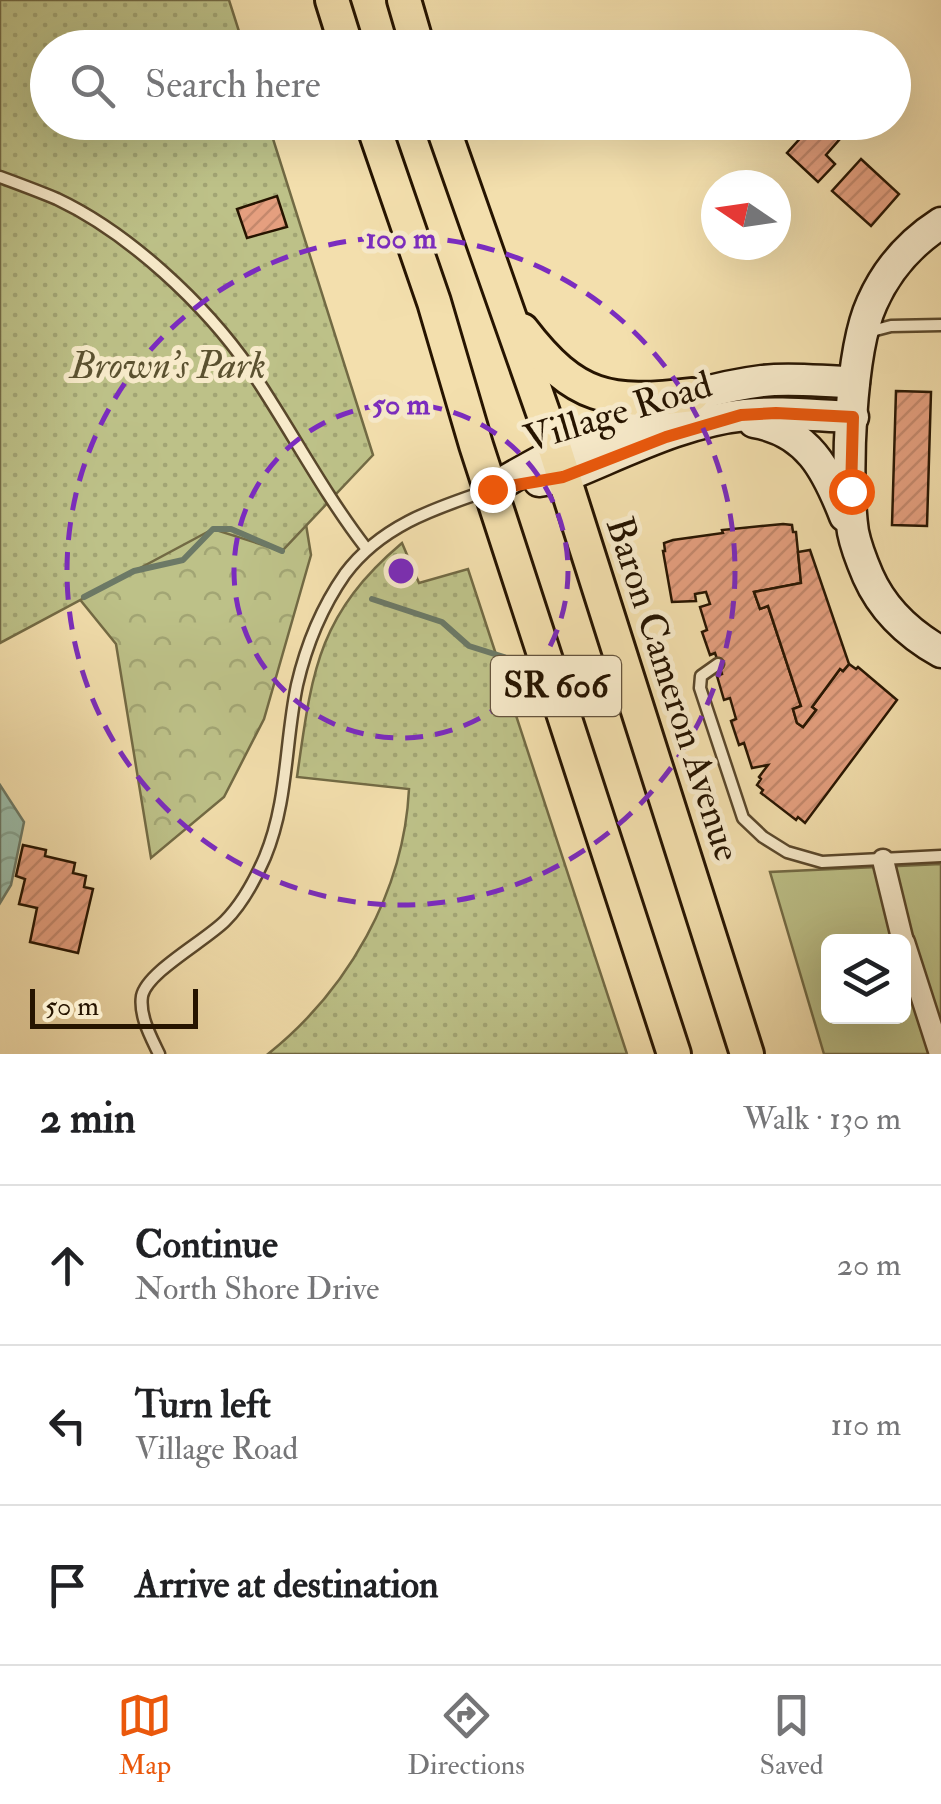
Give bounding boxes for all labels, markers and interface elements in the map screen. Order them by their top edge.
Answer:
search box [30,30,911,140]
icon: search [65,58,120,113]
text: Search here [145,61,321,109]
north arrow [701,170,791,260]
text: 100 m [366,220,437,257]
park label: Brown's Park [68,342,266,390]
street label: Village Road [518,361,718,463]
text: 50 m [372,386,431,423]
route end [470,467,516,513]
route start [829,469,875,515]
street label: Baron Cameron Avenue [595,511,751,867]
centre of rings [383,553,419,589]
road number: SR 606 [491,656,621,716]
map controls [821,934,911,1024]
button: layers [821,934,911,1024]
scale bar [30,984,198,1028]
text: 50 m [45,989,99,1024]
text: 2 min [40,1093,136,1145]
text: Walk · 130 m [743,1099,901,1139]
text: Continue [135,1221,278,1269]
icon: ahead [40,1238,95,1293]
text: 20 m [837,1245,901,1285]
text: North Shore Drive [135,1269,379,1309]
text: Turn left [135,1381,271,1429]
icon: left [40,1398,95,1453]
text: 110 m [830,1405,901,1445]
text: Village Road [135,1429,298,1469]
icon: arrive [40,1558,95,1613]
text: Arrive at destination [135,1561,439,1609]
tab: Map [117,1688,172,1783]
tab: Directions [407,1688,525,1783]
tab: Saved [760,1688,824,1783]

